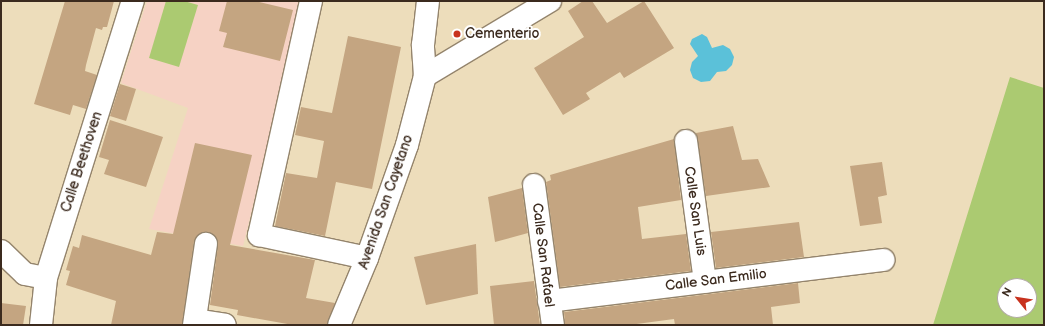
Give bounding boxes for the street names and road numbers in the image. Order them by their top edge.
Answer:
street label: Calle Beethoven [58,109,106,215]
street label: Avenida San Cayetano [355,132,417,272]
street label: Calle San Luis [680,165,710,257]
street label: Calle San Rafael [528,202,558,308]
street label: Calle San Emilio [664,265,768,295]

